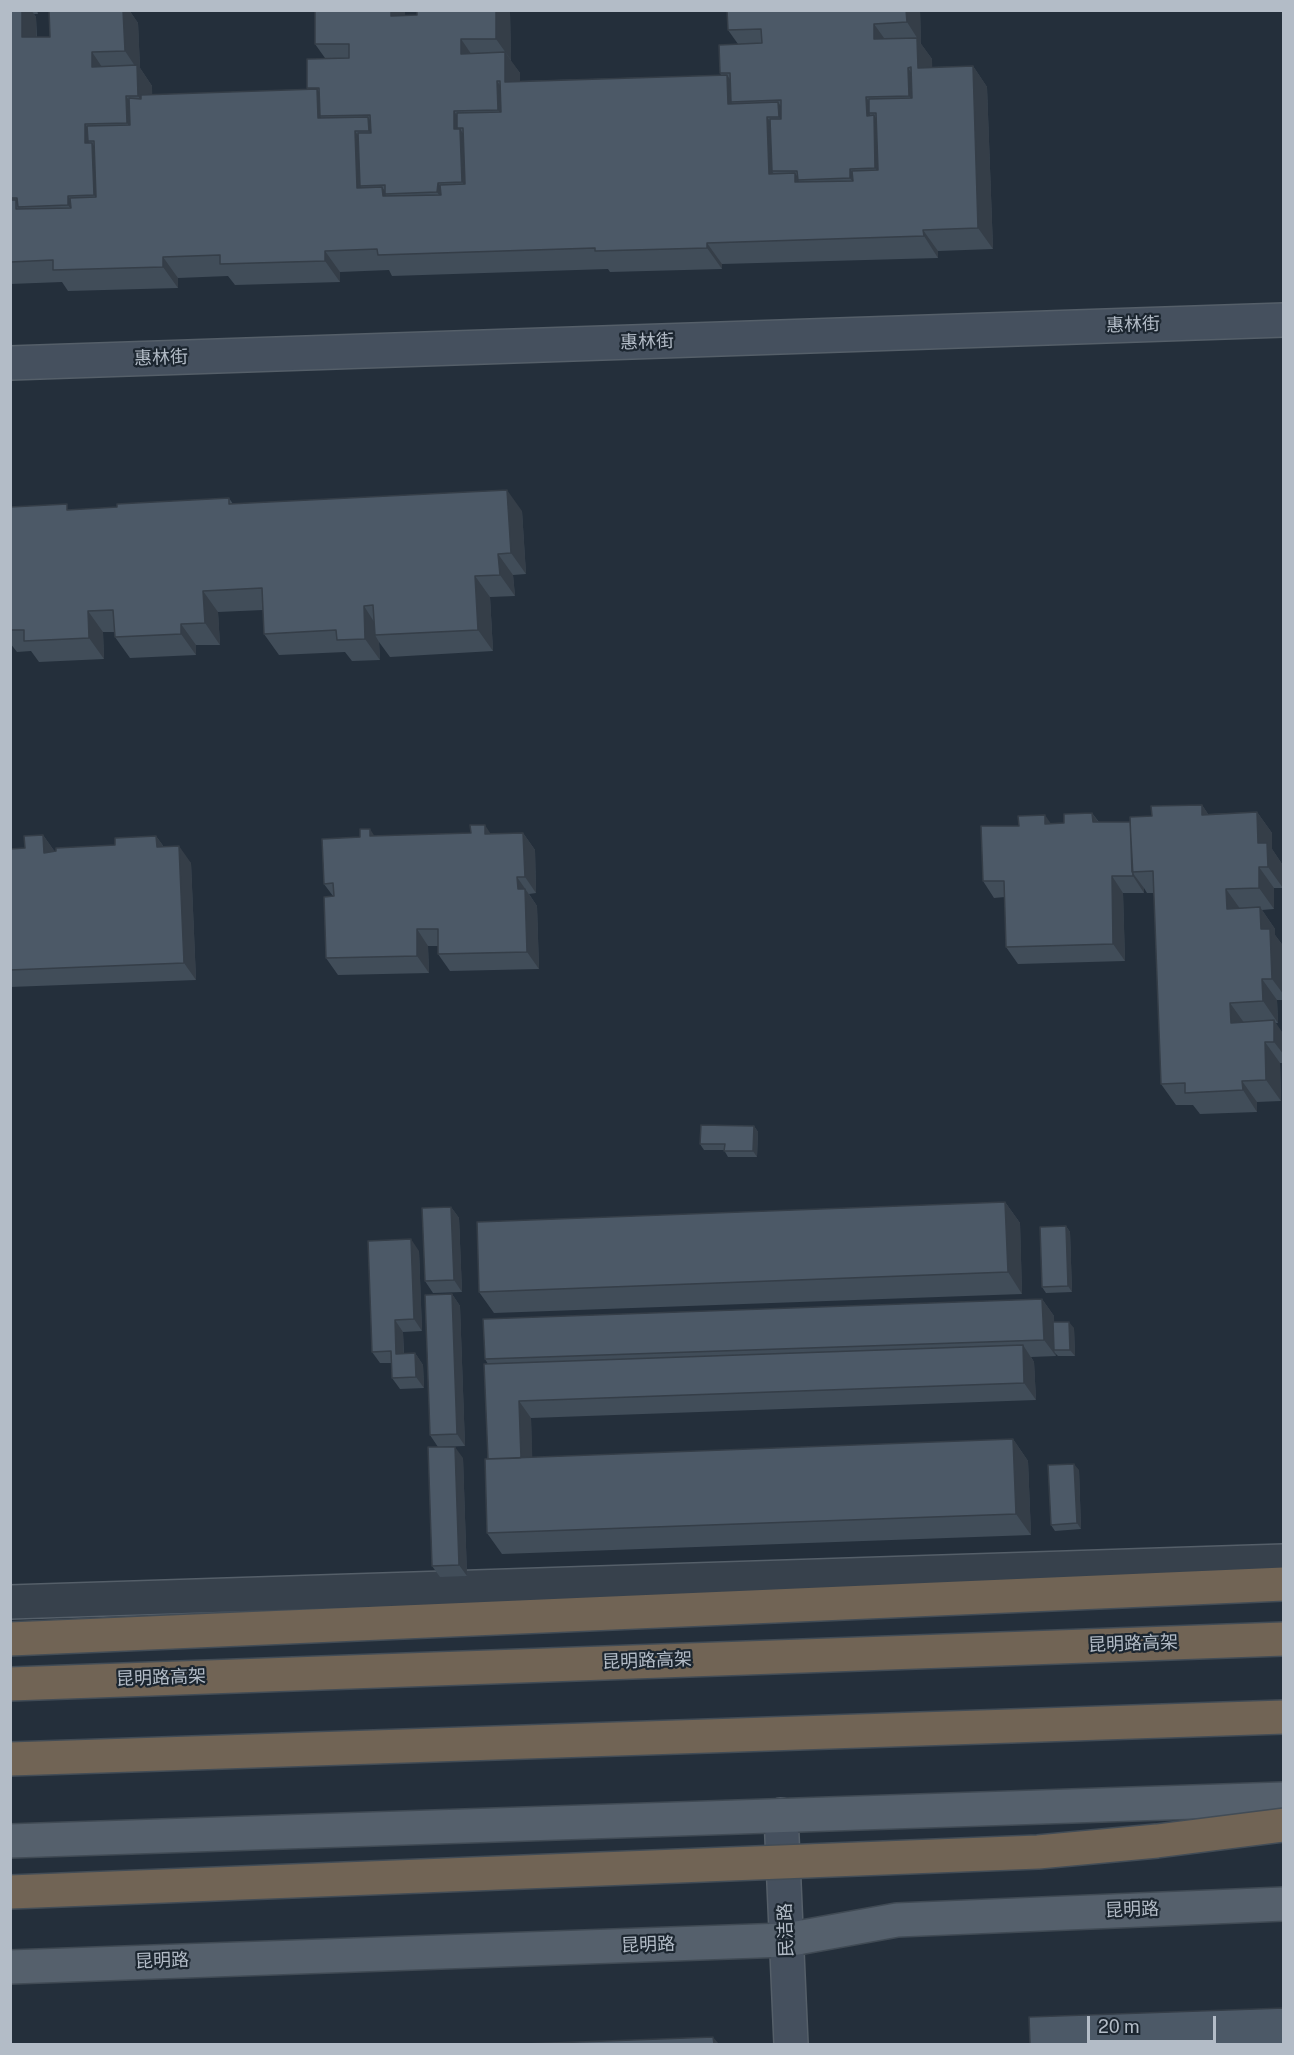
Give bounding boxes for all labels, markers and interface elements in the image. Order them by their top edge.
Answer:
street label: 惠林街 [1106,313,1160,337]
street label: 惠林街 [620,330,674,354]
street label: 惠林街 [134,346,188,370]
street label: 昆明路高架 [1088,1632,1178,1656]
street label: 昆明路高架 [602,1649,692,1673]
street label: 昆明路高架 [116,1666,206,1690]
street label: 昆明路 [1105,1898,1159,1922]
street label: 民洁路 [774,1903,798,1957]
street label: 昆明路 [621,1933,675,1957]
street label: 昆明路 [135,1949,189,1973]
scale bar [1090,2004,1219,2042]
text: 20 m [1098,2016,1140,2037]

